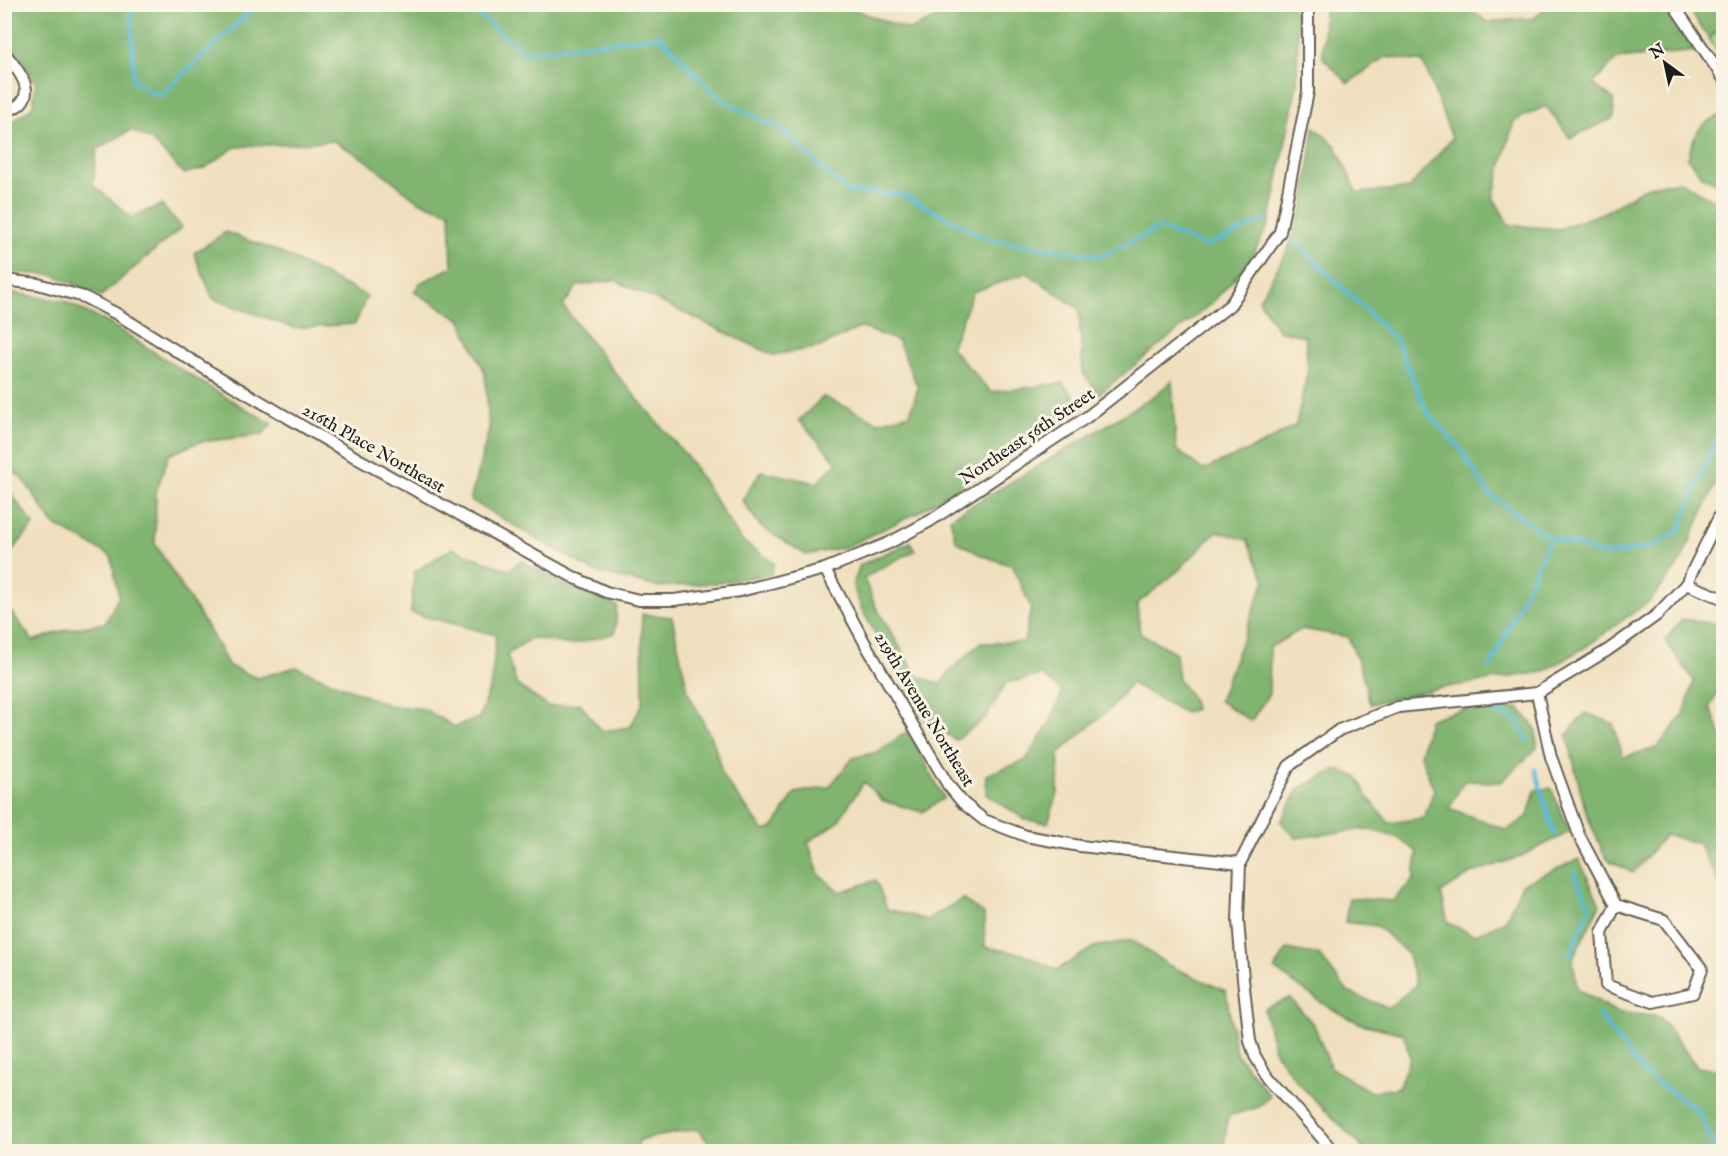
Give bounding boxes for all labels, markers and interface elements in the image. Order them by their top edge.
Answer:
north arrow [1635,33,1695,93]
text: N [1646,40,1669,65]
street label: Northeast 56th Street [956,384,1100,491]
street label: 216th Place Northeast [298,399,449,500]
street label: 219th Avenue Northeast [868,628,979,792]

